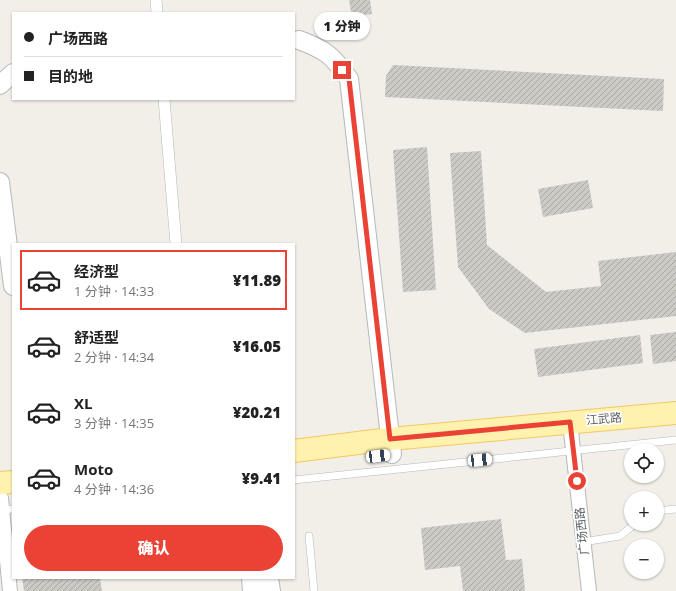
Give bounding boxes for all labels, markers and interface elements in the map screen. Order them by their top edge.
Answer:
callout: 1 分钟 [314,12,370,40]
text: 1 分钟 [324,17,361,35]
text: 广场西路 [48,28,108,48]
route end [333,61,351,79]
text: 目的地 [48,66,93,86]
text: 经济型 [74,261,119,281]
icon: car [26,262,62,298]
text: ¥11.89 [233,270,281,290]
text: 1 分钟 · 14:33 [74,282,154,300]
text: 舒适型 [74,327,119,347]
icon: car [26,328,62,364]
text: ¥16.05 [233,336,281,356]
text: 2 分钟 · 14:34 [74,348,154,366]
text: XL [74,393,92,413]
icon: car [26,394,62,430]
text: ¥20.21 [233,402,281,422]
street label: 江武路 [585,408,623,429]
text: 3 分钟 · 14:35 [74,414,154,432]
map controls [624,443,664,579]
button: locate [624,443,664,483]
car [365,449,391,463]
car [467,453,493,467]
text: Moto [74,459,113,479]
icon: car [26,460,62,496]
text: ¥9.41 [242,468,281,488]
route start [568,472,586,490]
text: 4 分钟 · 14:36 [74,480,154,498]
button: + [624,491,664,531]
street label: 广场西路 [571,506,592,556]
button: 确认 [24,525,283,571]
button: − [624,539,664,579]

